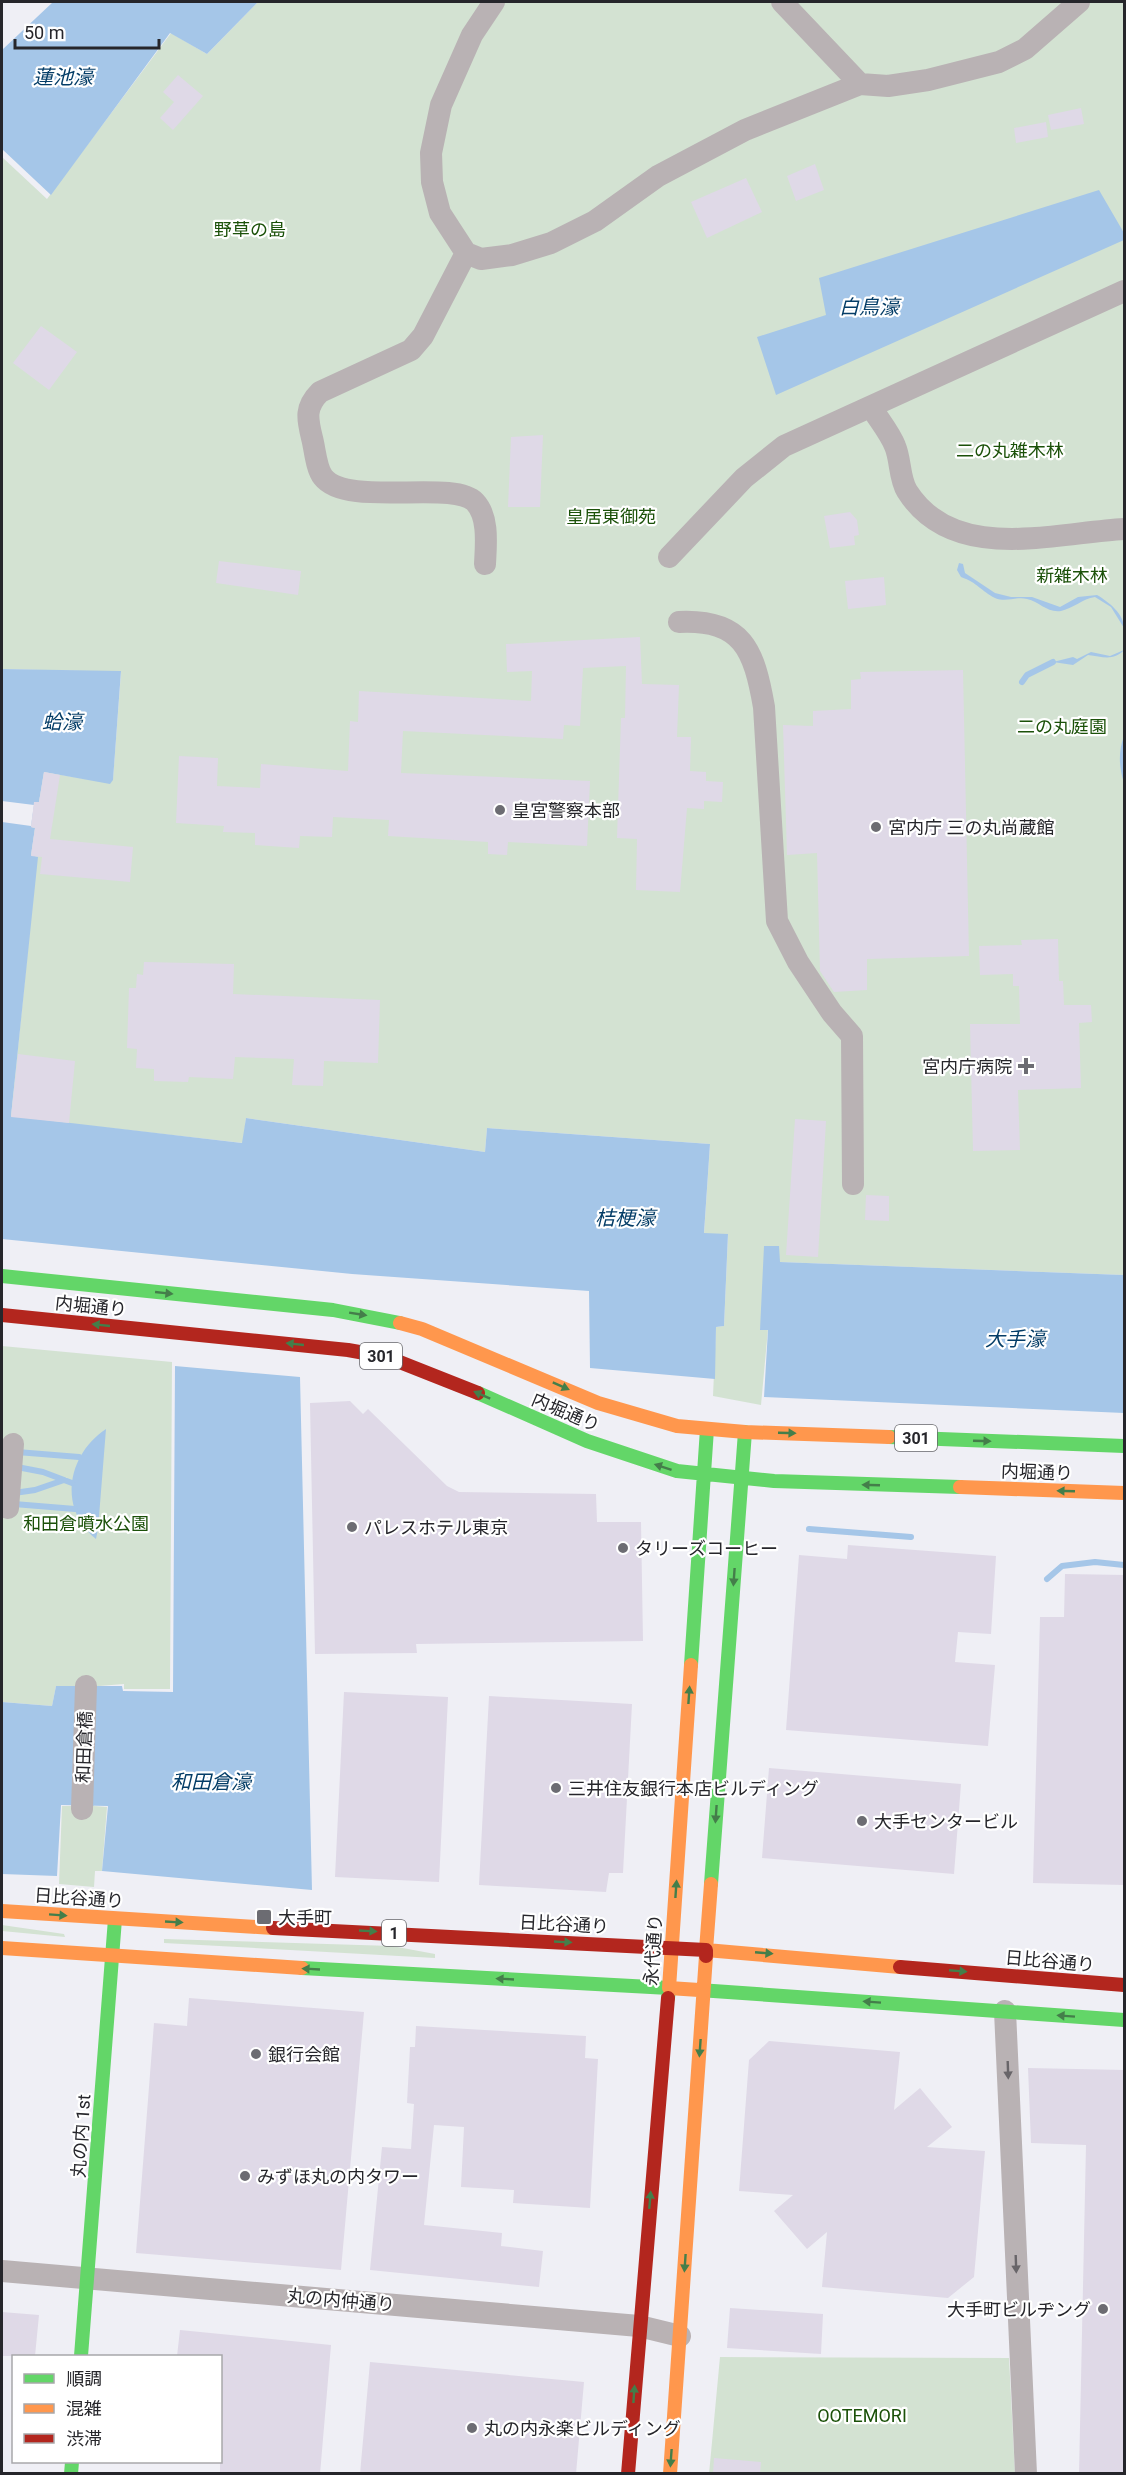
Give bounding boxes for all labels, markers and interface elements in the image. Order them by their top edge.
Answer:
scale bar [15,12,159,50]
text: 50 m [24,22,64,43]
water label: 蓮池濠 [33,65,96,89]
park label: 野草の島 [214,219,286,240]
water label: 白鳥濠 [839,295,902,319]
park label: 二の丸雑木林 [956,440,1064,461]
park label: 皇居東御苑 [566,506,656,527]
park label: 新雑木林 [1036,565,1108,586]
water label: 蛤濠 [42,710,85,734]
park label: 二の丸庭園 [1017,716,1107,737]
place label: 皇宮警察本部 [512,800,620,821]
marker: 皇宮警察本部 [493,803,507,817]
place label: 宮内庁 三の丸尚蔵館 [888,817,1054,838]
marker: 宮内庁 三の丸尚蔵館 [869,820,883,834]
place label: 宮内庁病院 [922,1056,1012,1077]
marker: 宮内庁病院 [1017,1057,1035,1075]
water label: 桔梗濠 [595,1206,658,1230]
one-way arrow [155,1288,174,1297]
street label: 内堀通り [54,1292,128,1320]
one-way arrow [349,1309,368,1318]
one-way arrow [92,1320,111,1330]
water label: 大手濠 [985,1327,1048,1351]
one-way arrow [286,1339,305,1349]
road number: 301 [360,1343,402,1369]
one-way arrow [552,1381,570,1391]
street label: 内堀通り [529,1388,603,1436]
one-way arrow [473,1390,491,1399]
road number: 301 [895,1425,937,1451]
one-way arrow [777,1429,796,1438]
one-way arrow [972,1436,991,1445]
street label: 内堀通り [1001,1460,1073,1484]
one-way arrow [654,1462,672,1472]
one-way arrow [862,1480,881,1489]
one-way arrow [1057,1487,1076,1496]
park label: 和田倉噴水公園 [23,1513,149,1534]
place label: パレスホテル東京 [364,1517,508,1538]
marker: パレスホテル東京 [345,1520,359,1534]
place label: タリーズコーヒー [635,1538,778,1559]
marker: タリーズコーヒー [616,1541,630,1555]
one-way arrow [729,1568,738,1587]
one-way arrow [685,1685,694,1704]
street label: 和田倉橋 [72,1711,96,1783]
water label: 和田倉濠 [171,1770,254,1794]
place label: 三井住友銀行本店ビルディング [568,1778,819,1799]
marker: 三井住友銀行本店ビルディング [549,1781,563,1795]
one-way arrow [711,1804,721,1823]
place label: 大手センタービル [874,1811,1018,1832]
marker: 大手センタービル [855,1814,869,1828]
one-way arrow [671,1880,681,1899]
street label: 日比谷通り [33,1884,125,1912]
place label: 大手町 [278,1907,332,1928]
marker: 大手町 [255,1908,273,1926]
one-way arrow [49,1910,68,1920]
street label: 日比谷通り [519,1911,609,1937]
street label: 永代通り [640,1913,666,1987]
one-way arrow [164,1918,183,1927]
road number: 1 [382,1920,406,1946]
one-way arrow [359,1927,378,1936]
one-way arrow [554,1937,573,1946]
street label: 日比谷通り [1004,1947,1096,1975]
one-way arrow [755,1948,774,1958]
one-way arrow [301,1964,320,1973]
one-way arrow [949,1966,968,1976]
one-way arrow [496,1975,515,1984]
one-way arrow [862,1997,881,2006]
one-way arrow [1057,2011,1076,2020]
one-way arrow [695,2038,705,2057]
place label: 銀行会館 [268,2044,340,2065]
marker: 銀行会館 [249,2047,263,2061]
one-way arrow [1003,2060,1012,2079]
street label: 丸の内 1st [68,2093,94,2179]
place label: みずほ丸の内タワー [257,2166,419,2187]
marker: みずほ丸の内タワー [238,2169,252,2183]
one-way arrow [645,2190,655,2209]
one-way arrow [681,2254,690,2273]
one-way arrow [1011,2255,1021,2274]
street label: 丸の内仲通り [286,2285,396,2315]
place label: 大手町ビルヂング [947,2299,1091,2320]
marker: 大手町ビルヂング [1096,2302,1110,2316]
legend [12,2355,222,2463]
text: 順調 [66,2368,102,2389]
one-way arrow [629,2385,639,2404]
text: 混雑 [66,2398,102,2419]
park label: OOTEMORI [817,2405,907,2426]
place label: 丸の内永楽ビルディング [484,2418,681,2439]
marker: 丸の内永楽ビルディング [465,2421,479,2435]
text: 渋滞 [66,2428,102,2449]
one-way arrow [667,2448,676,2467]

